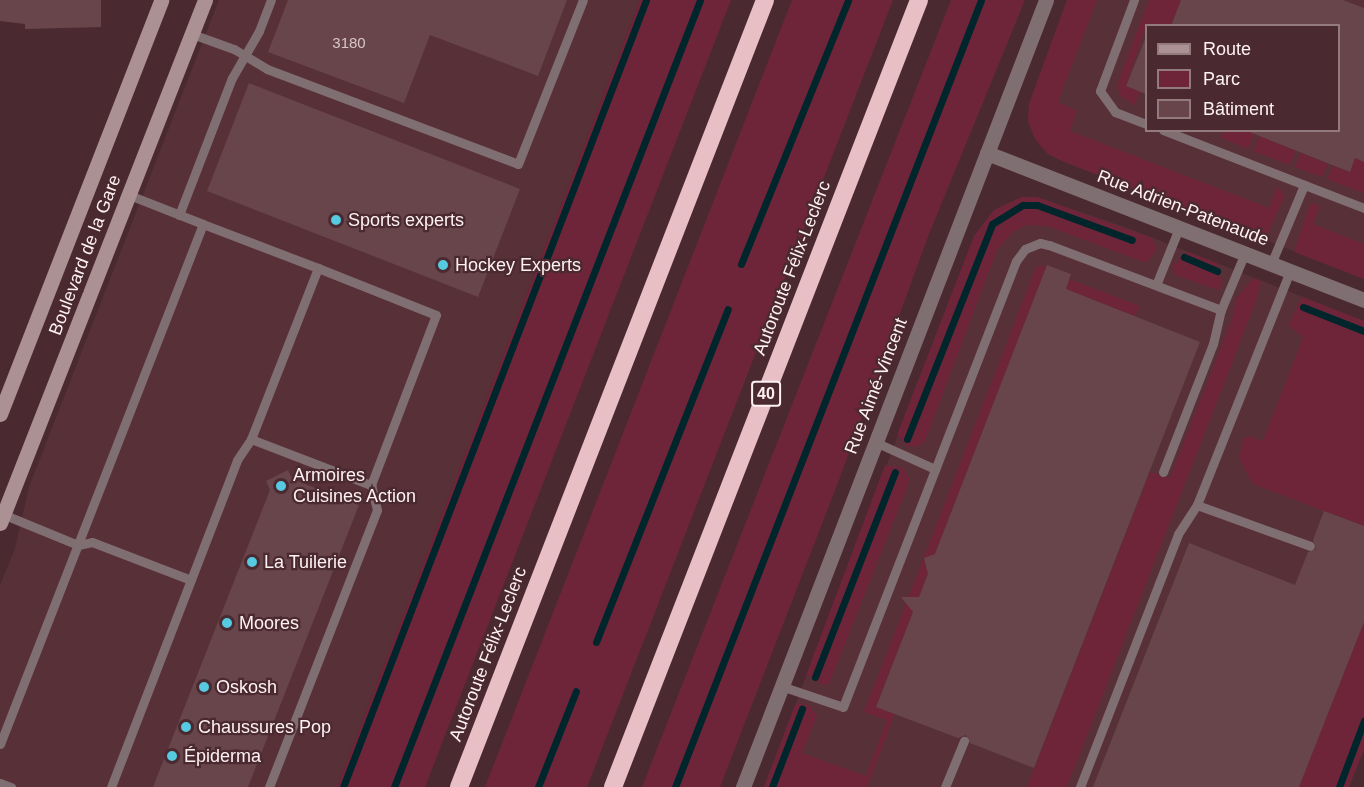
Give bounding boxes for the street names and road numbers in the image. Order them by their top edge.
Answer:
street label: Rue Adrien-Patenaude [1094,165,1272,251]
street label: Boulevard de la Gare [44,172,126,338]
street label: Autoroute Félix-Leclerc [749,178,835,358]
street label: Rue Aimé-Vincent [840,315,912,457]
road number: 40 [751,381,781,407]
street label: Autoroute Félix-Leclerc [445,564,531,744]

